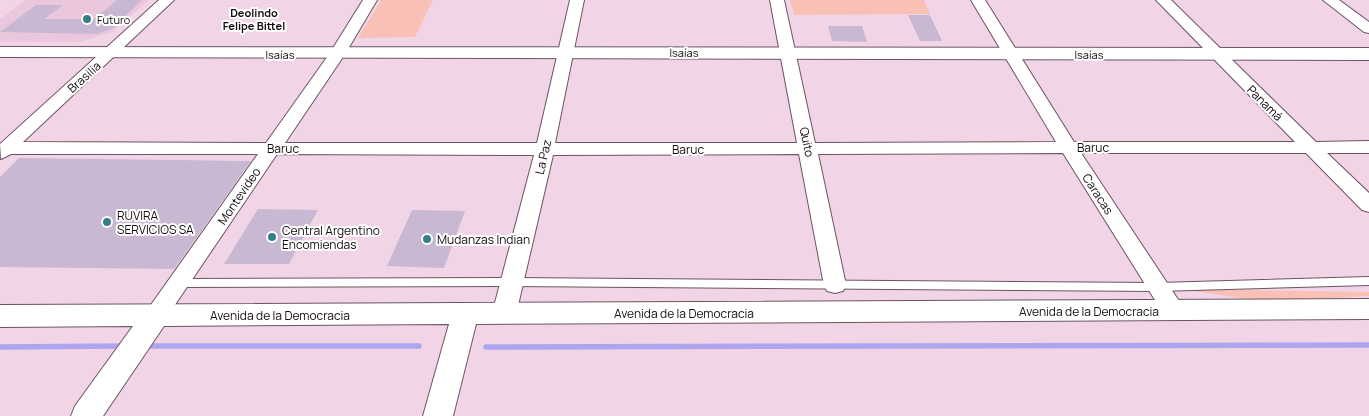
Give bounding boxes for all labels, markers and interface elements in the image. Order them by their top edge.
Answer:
district label: Deolindo Felipe Bittel [223,5,285,33]
place label: Futuro [97,12,131,27]
marker: Futuro [81,13,93,25]
street label: Isaías [670,45,699,60]
street label: Isaías [266,47,295,62]
street label: Isaías [1075,47,1104,62]
street label: Brasilia [64,57,104,97]
street label: Panamá [1243,81,1287,125]
street label: Quito [796,125,818,159]
street label: La Paz [531,138,555,176]
street label: Baruc [1077,139,1109,156]
street label: Baruc [267,140,299,157]
street label: Baruc [672,141,704,158]
street label: Montevideo [214,164,264,228]
street label: Caracas [1078,170,1118,218]
place label: RUVIRA SERVICIOS SA [117,207,194,238]
marker: RUVIRA SERVICIOS SA [101,216,113,228]
place label: Central Argentino Encomiendas [282,222,380,253]
marker: Central Argentino Encomiendas [266,231,278,243]
place label: Mudanzas Indian [437,231,530,248]
marker: Mudanzas Indian [421,233,433,245]
street label: Avenida de la Democracia [1019,303,1159,320]
street label: Avenida de la Democracia [614,305,754,322]
street label: Avenida de la Democracia [210,307,350,324]

